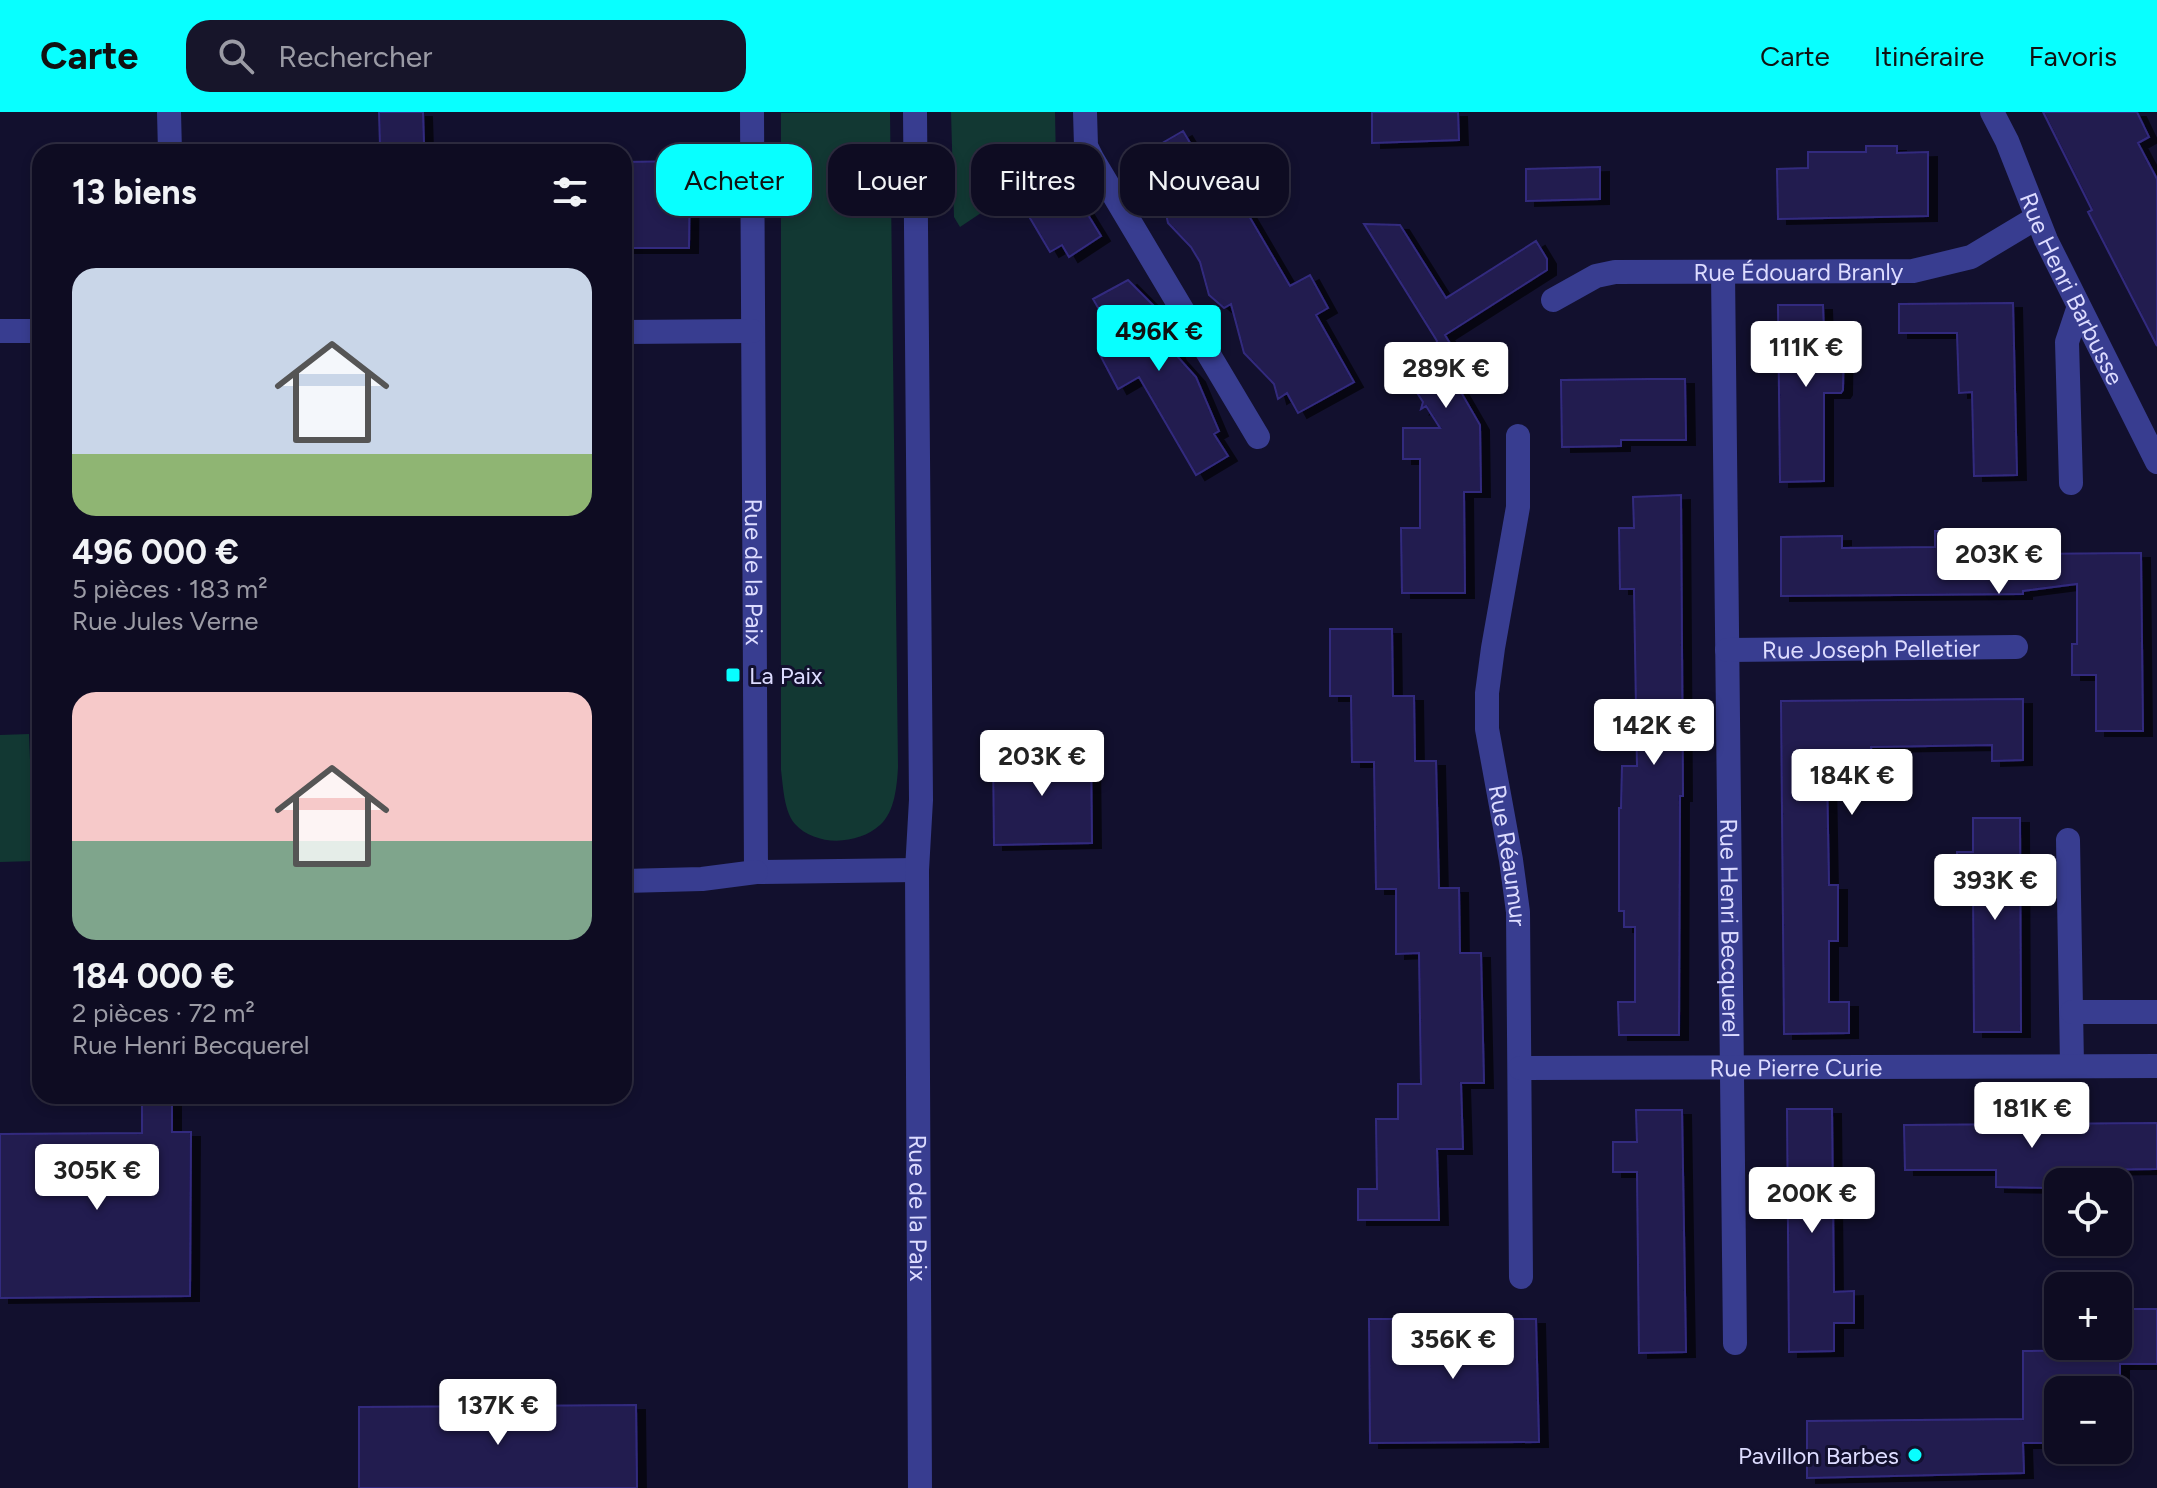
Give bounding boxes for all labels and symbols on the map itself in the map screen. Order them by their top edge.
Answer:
street label: Rue Henri Barbusse [2014,188,2130,389]
street label: Rue Édouard Branly [1693,257,1904,286]
pin: 496K € [1094,305,1224,373]
pin: 111K € [1741,321,1871,389]
pin: 289K € [1381,342,1511,410]
street label: Rue de la Paix [740,498,769,646]
pin: 203K € [1934,528,2064,596]
street label: Rue Joseph Pelletier [1762,633,1980,664]
place label: La Paix [749,661,823,690]
marker: La Paix [724,666,742,684]
pin: 142K € [1589,699,1719,767]
pin: 203K € [977,730,1107,798]
pin: 184K € [1787,749,1917,817]
street label: Rue Réaumur [1483,782,1533,927]
street label: Rue Henri Becquerel [1715,818,1746,1038]
pin: 393K € [1930,854,2060,922]
street label: Rue Pierre Curie [1710,1052,1882,1082]
pin: 181K € [1967,1082,2097,1150]
street label: Rue de la Paix [904,1134,933,1282]
pin: 305K € [32,1144,162,1212]
pin: 200K € [1747,1167,1877,1235]
pin: 356K € [1388,1313,1518,1381]
pin: 137K € [433,1379,563,1447]
place label: Pavillon Barbes [1738,1441,1899,1470]
marker: Pavillon Barbes [1906,1446,1924,1464]

